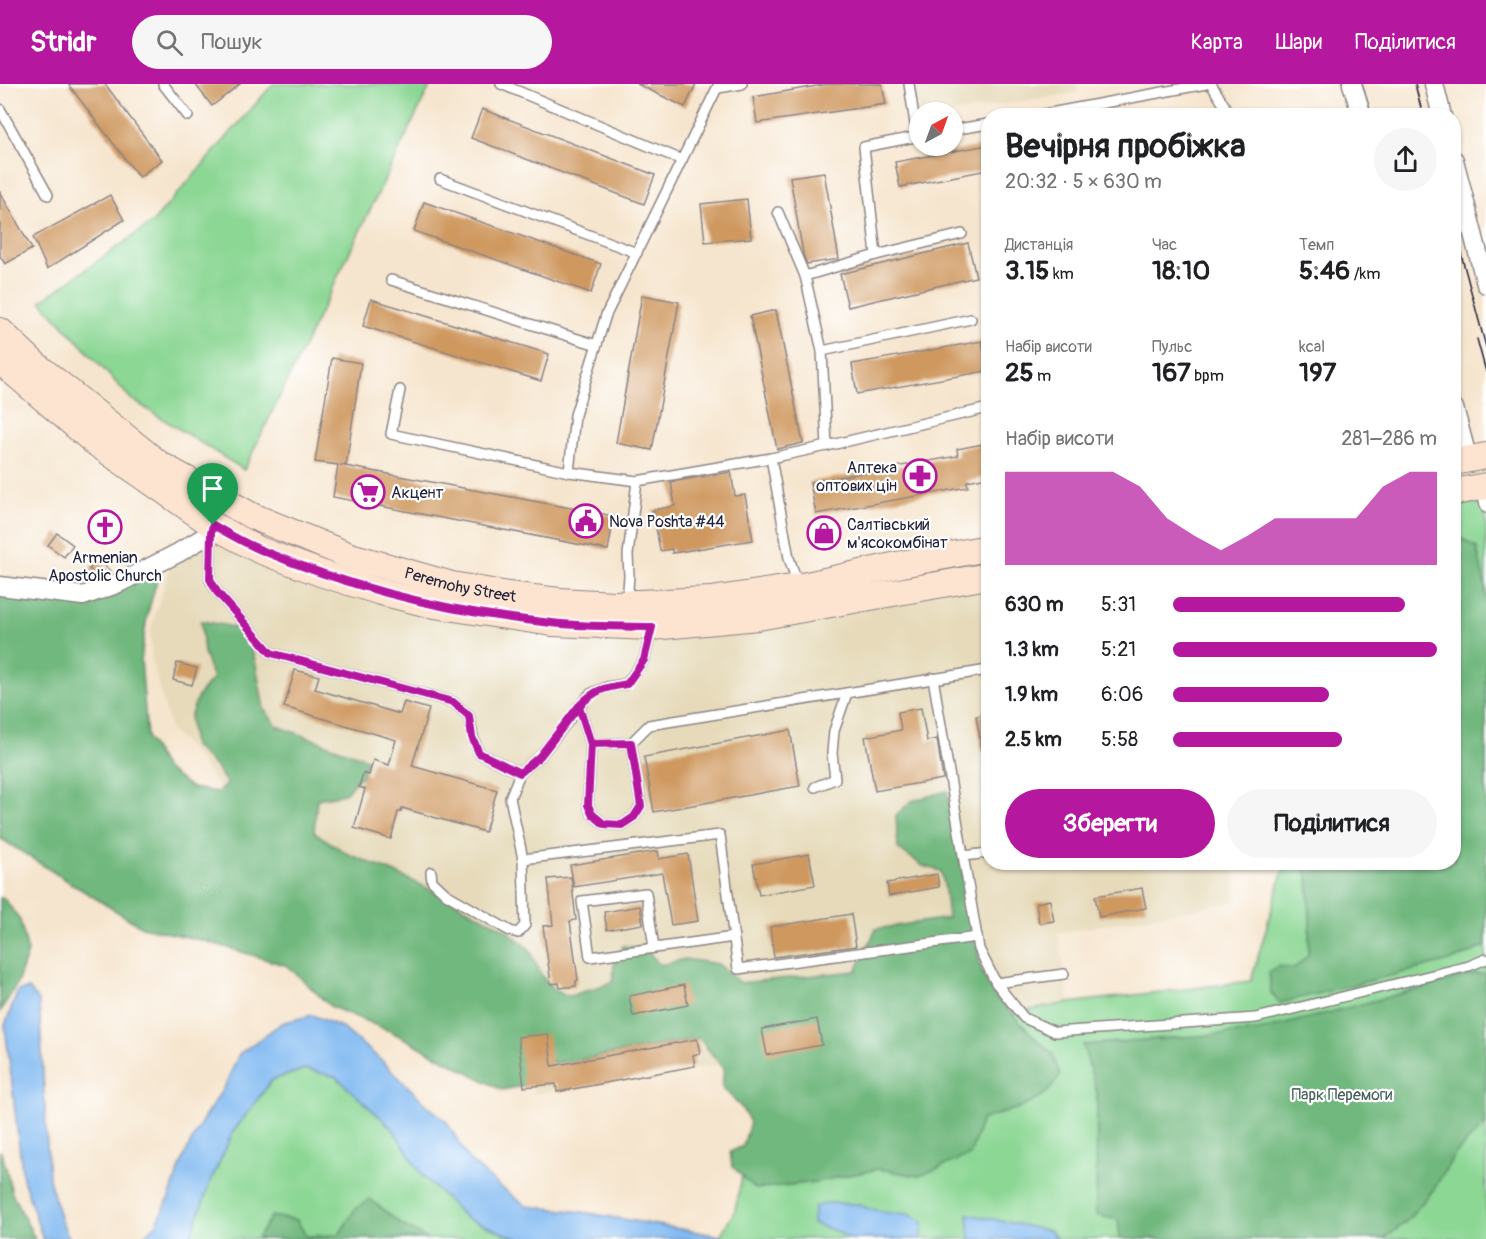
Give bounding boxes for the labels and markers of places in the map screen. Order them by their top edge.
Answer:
place label: Аптека оптових цін [816,458,897,496]
pharmacy icon: Аптека оптових цін [902,458,938,494]
pin [187,463,238,525]
supermarket icon: Акцент [350,474,386,510]
place label: Акцент [391,483,444,503]
public building icon: Nova Poshta #44 [568,503,604,539]
church icon: Armenian Apostolic Church [87,509,123,545]
place label: Nova Poshta #44 [609,512,725,532]
shop icon: Салтівський м'ясокомбінат [806,515,842,551]
place label: Салтівський м'ясокомбінат [847,515,948,553]
place label: Armenian Apostolic Church [48,548,162,586]

